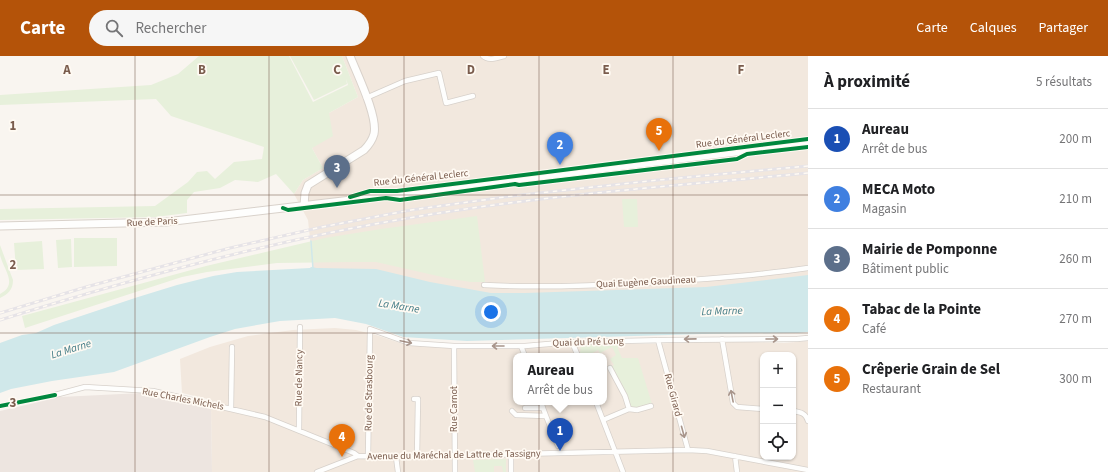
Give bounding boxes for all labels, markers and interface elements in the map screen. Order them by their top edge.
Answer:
search box [89,10,369,46]
text: Carte [20,15,65,42]
icon: search [103,17,125,39]
text: Rechercher [135,18,206,39]
text: Carte [916,18,948,38]
text: Calques [970,18,1017,38]
text: Partager [1039,18,1088,38]
text: A [62,61,71,79]
text: B [198,61,206,79]
text: C [333,61,341,79]
text: D [467,61,475,79]
text: E [602,61,610,79]
text: F [738,61,745,79]
text: À proximité [824,70,910,94]
text: 5 résultats [1036,73,1092,91]
text: 1 [10,117,17,135]
pin: 5 [646,118,672,151]
text: Aureau [862,119,909,140]
street label: Rue du Général Leclerc [695,126,792,152]
text: 1 [834,130,840,148]
text: 200 m [1059,130,1092,148]
pin: 2 [547,132,573,165]
text: Arrêt de bus [862,140,927,158]
pin: 3 [324,155,350,188]
street label: Rue du Général Leclerc [373,166,469,190]
text: MECA Moto [862,179,935,200]
text: 2 [834,190,840,208]
text: 210 m [1059,190,1092,208]
text: Magasin [862,200,907,218]
street label: Rue de Paris [126,214,178,230]
text: Mairie de Pomponne [862,239,997,260]
text: 3 [834,250,840,268]
text: 260 m [1059,250,1092,268]
text: 2 [10,256,17,274]
text: Bâtiment public [862,260,949,278]
street label: Quai Eugène Gaudineau [596,272,696,292]
water label: La Marne [377,295,421,317]
text: Tabac de la Pointe [862,299,981,320]
your location [481,302,501,322]
water label: La Marne [701,303,743,319]
text: 4 [834,310,840,328]
text: 270 m [1059,310,1092,328]
text: Café [862,320,886,338]
street label: Quai du Pré Long [552,334,624,350]
one-way arrow [684,335,697,343]
one-way arrow [765,335,778,343]
water label: La Marne [49,336,93,362]
one-way arrow [400,338,413,346]
one-way arrow [492,342,505,350]
street label: Rue de Nancy [292,349,307,407]
map controls [760,352,796,460]
button: + [760,352,796,388]
popup [513,353,607,405]
street label: Rue de Strasbourg [361,355,377,431]
text: Crêperie Grain de Sel [862,359,1000,380]
text: Aureau [527,360,574,381]
text: 5 [834,370,840,388]
text: 300 m [1059,370,1092,388]
street label: Rue Girard [661,372,685,418]
text: Restaurant [862,380,921,398]
text: Arrêt de bus [527,381,593,399]
street label: Rue Charles Michels [141,384,225,414]
street label: Rue Carnot [447,385,461,432]
button: − [760,388,796,424]
one-way arrow [727,389,735,402]
text: 3 [10,394,17,412]
pin: 1 [547,418,573,451]
pin: 4 [329,424,355,457]
button: locate [760,424,796,460]
one-way arrow [679,425,687,438]
street label: Avenue du Maréchal de Lattre de Tassigny [367,446,541,464]

